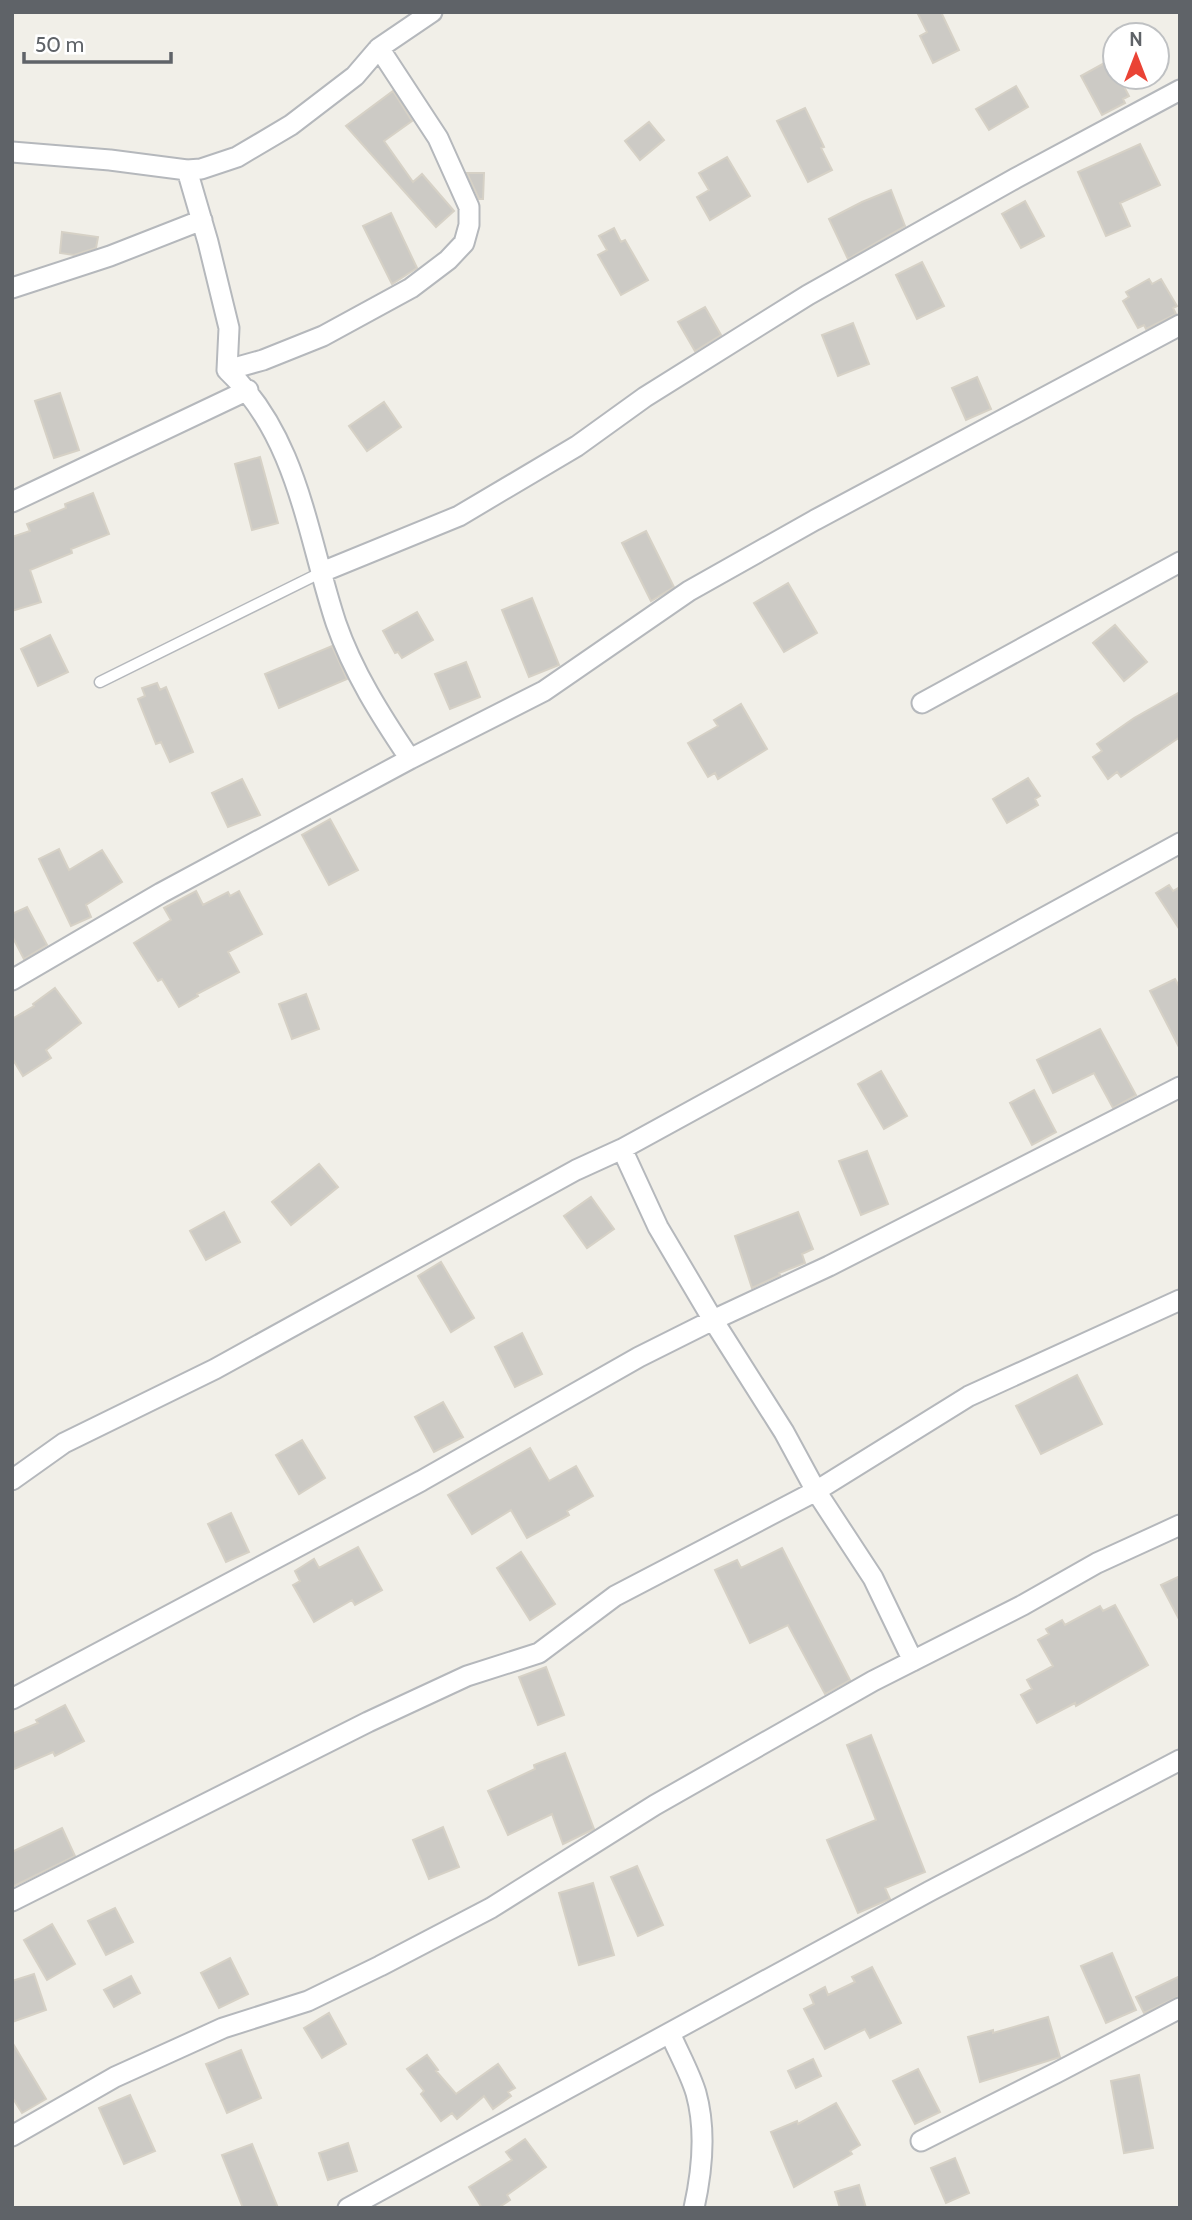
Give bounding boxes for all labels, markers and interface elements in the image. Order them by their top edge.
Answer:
scale bar [24,21,172,65]
north arrow [1101,21,1171,91]
text: N [1129,28,1143,51]
text: 50 m [35,32,84,57]

